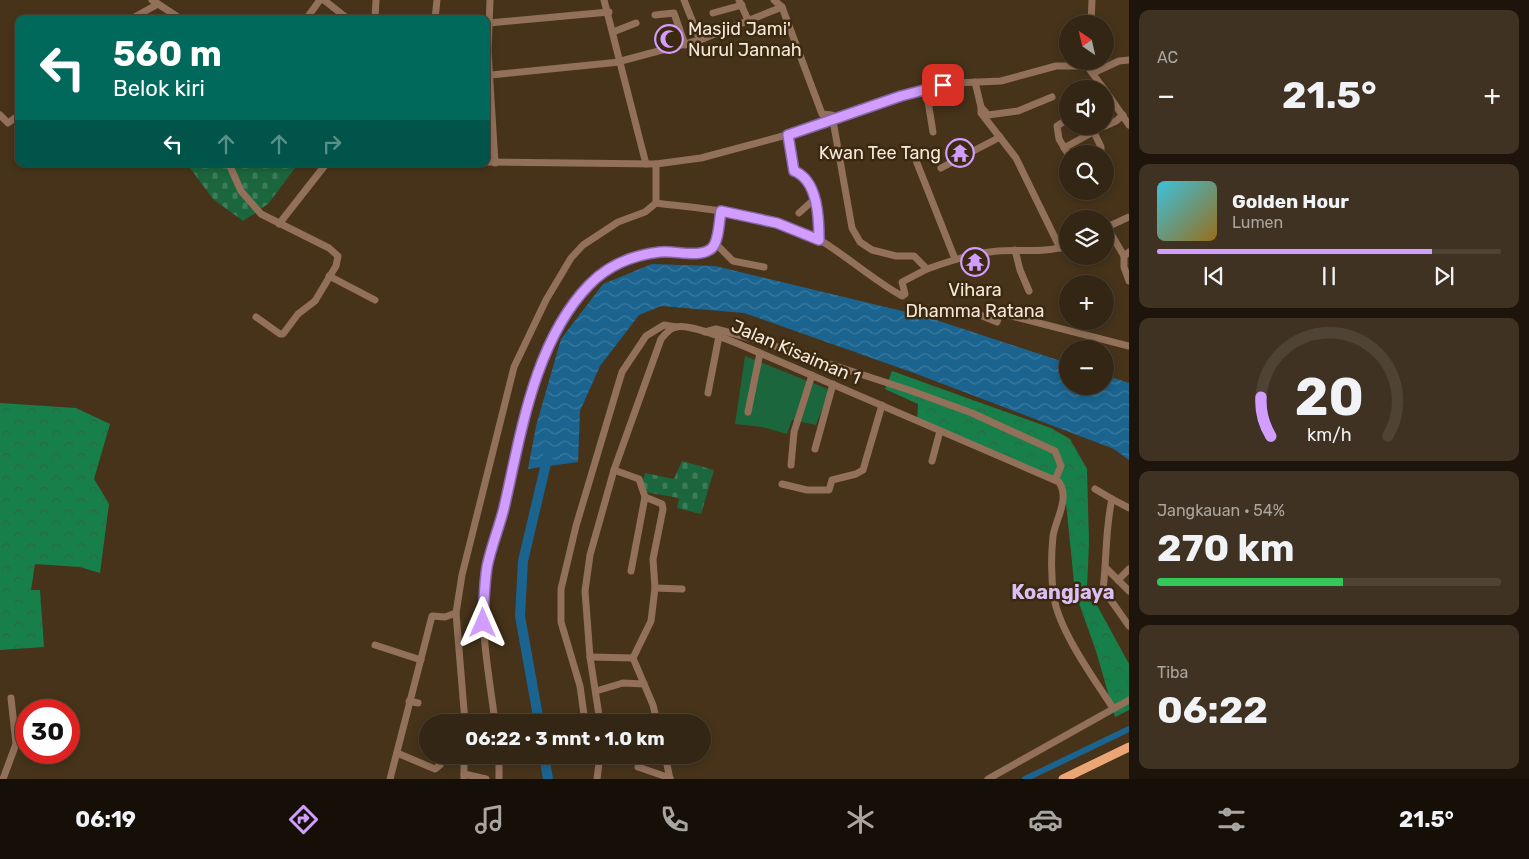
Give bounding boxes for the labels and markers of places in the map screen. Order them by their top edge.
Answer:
place label: Masjid Jami' Nurul Jannah [688,18,802,61]
mosque icon: Masjid Jami' Nurul Jannah [654,24,684,54]
pin [922,64,964,106]
temple icon: Kwan Tee Tang [945,138,975,168]
place label: Kwan Tee Tang [819,142,941,164]
temple icon: Vihara Dhamma Ratana [960,247,990,277]
place label: Vihara Dhamma Ratana [905,279,1045,322]

